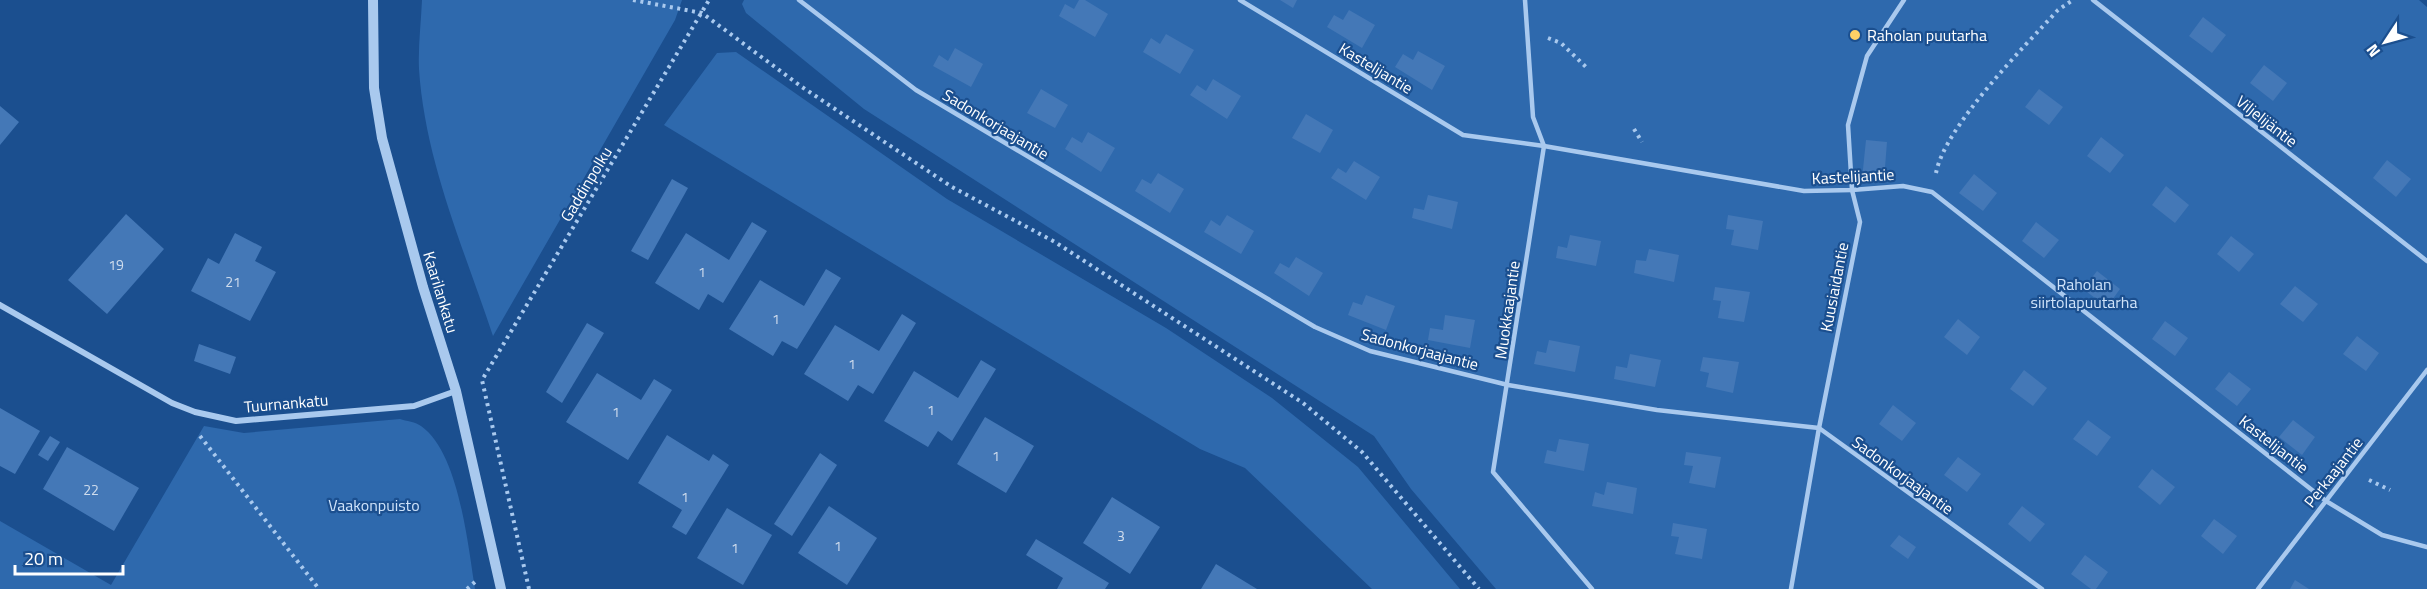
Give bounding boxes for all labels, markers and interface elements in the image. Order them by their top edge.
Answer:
north arrow [2355,12,2415,72]
place label: Raholan puutarha [1867,23,1987,47]
marker: Raholan puutarha [1848,28,1862,42]
street label: Kastelijantie [1334,36,1418,100]
text: N [2360,39,2386,62]
street label: Sadonkorjaajantie [938,83,1054,165]
street label: Viljelijäntie [2231,89,2303,153]
street label: Gaddinpolku [554,142,618,226]
street label: Kastelijantie [1811,162,1895,190]
street label: Kuusiaidantie [1814,240,1854,334]
street label: Kaarilankatu [417,248,465,336]
house number: 19 [108,254,124,275]
street label: Muokkaajantie [1488,259,1526,361]
house number: 1 [698,261,706,282]
house number: 21 [225,271,241,292]
park label: Raholan siirtolapuutarha [2031,272,2137,314]
house number: 1 [772,308,780,329]
street label: Sadonkorjaajantie [1359,322,1481,376]
house number: 1 [848,353,856,374]
street label: Tuurnankatu [243,387,329,419]
house number: 1 [927,399,935,420]
house number: 1 [612,401,620,422]
street label: Kastelijantie [2234,409,2314,479]
street label: Sadonkorjaajantie [1847,430,1959,520]
street label: Perkaajantie [2298,432,2368,512]
house number: 1 [992,445,1000,466]
house number: 22 [83,479,99,500]
house number: 1 [681,486,689,507]
park label: Vaakonpuisto [328,493,420,517]
house number: 3 [1117,525,1125,546]
house number: 1 [834,535,842,556]
house number: 1 [731,537,739,558]
scale bar [15,538,123,576]
text: 20 m [24,545,63,572]

